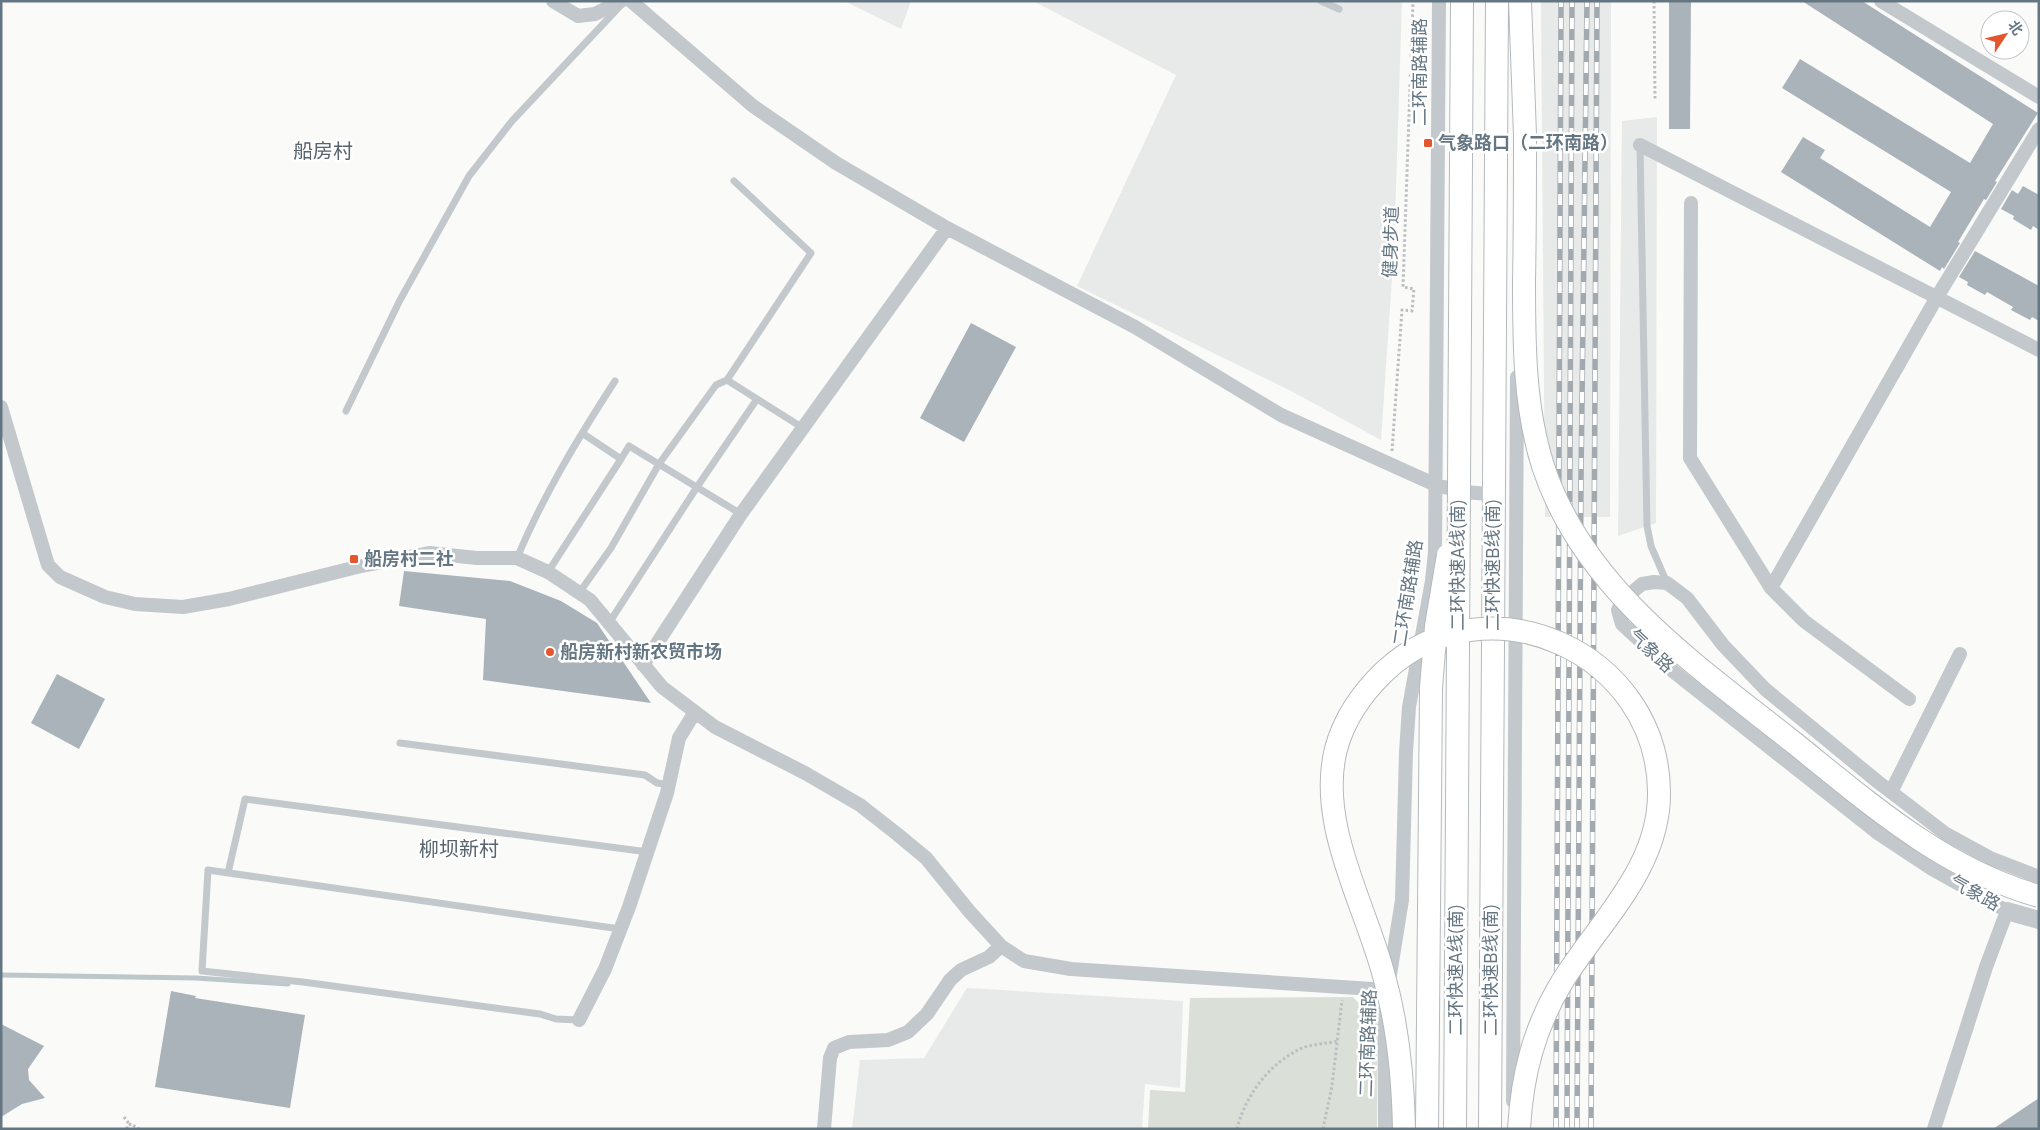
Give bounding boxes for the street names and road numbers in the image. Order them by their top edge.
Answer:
street label: 二环南路辅路 [1408,18,1431,126]
street label: 健身步道 [1378,206,1403,278]
street label: 二环快速A线(南) [1446,499,1469,631]
street label: 二环快速B线(南) [1481,499,1504,631]
street label: 二环南路辅路 [1388,538,1427,648]
street label: 气象路 [1624,624,1679,677]
street label: 气象路 [1946,869,2004,916]
street label: 二环快速A线(南) [1444,904,1467,1036]
street label: 二环快速B线(南) [1479,904,1502,1036]
street label: 二环南路辅路 [1354,989,1381,1097]

